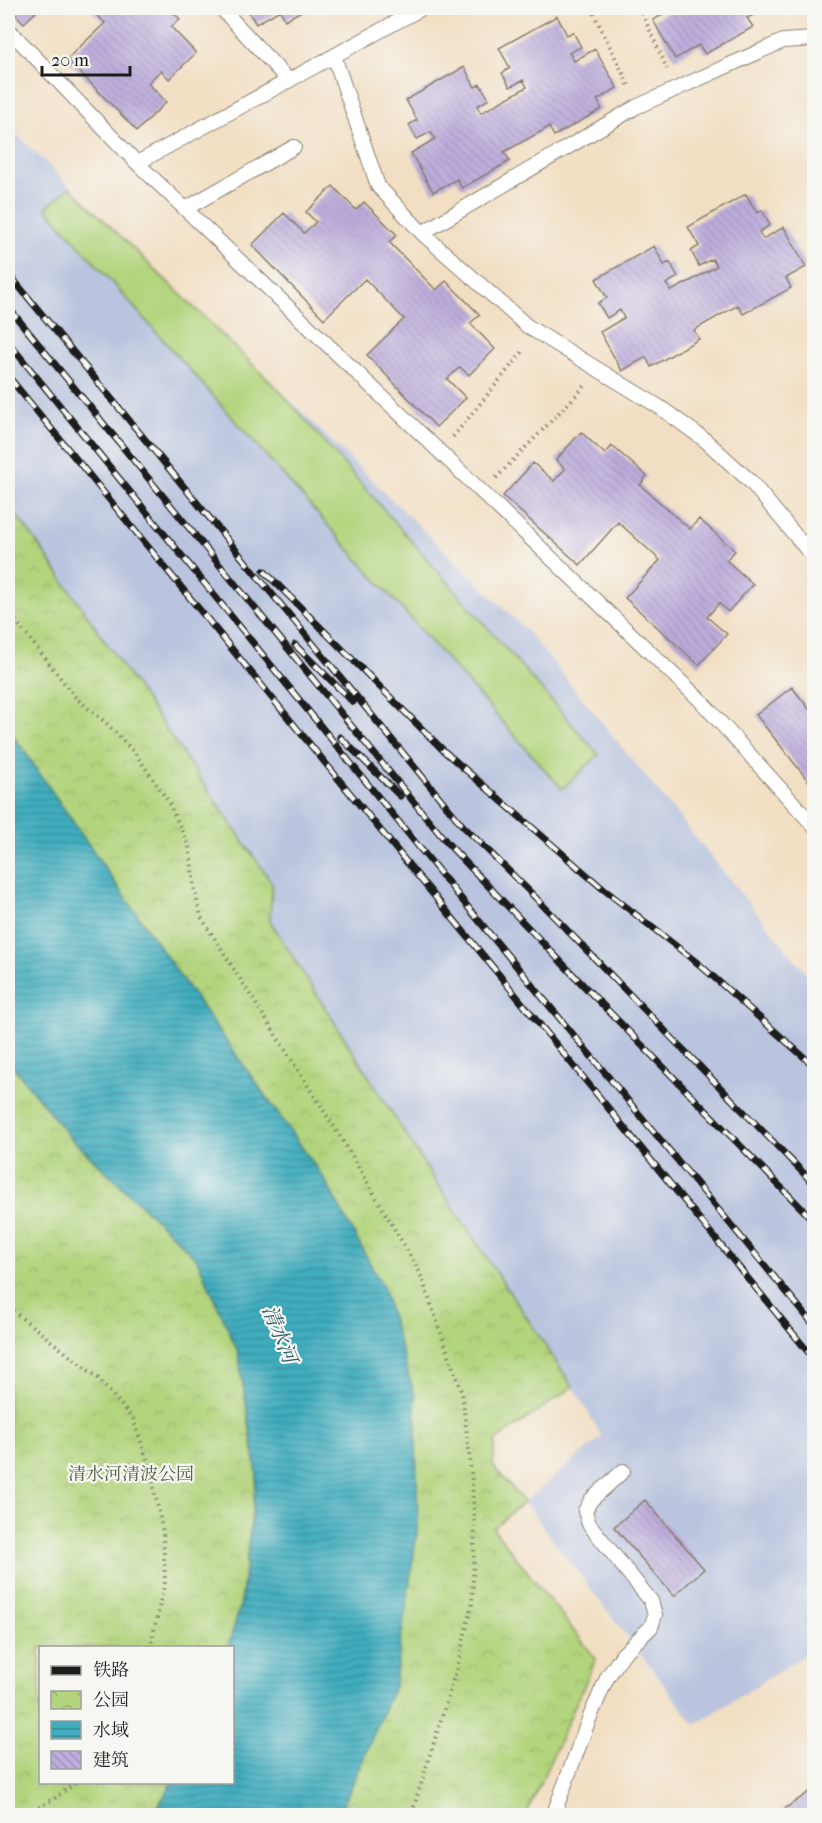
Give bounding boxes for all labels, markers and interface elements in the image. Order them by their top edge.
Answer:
scale bar [42,39,130,77]
text: 20 m [51,50,89,71]
water label: 清水河 [258,1302,303,1369]
park label: 清水河清波公园 [68,1464,194,1485]
legend [39,1646,234,1784]
text: 铁路 [93,1660,129,1681]
text: 公园 [93,1690,129,1711]
text: 水域 [93,1720,129,1741]
text: 建筑 [93,1750,129,1771]

